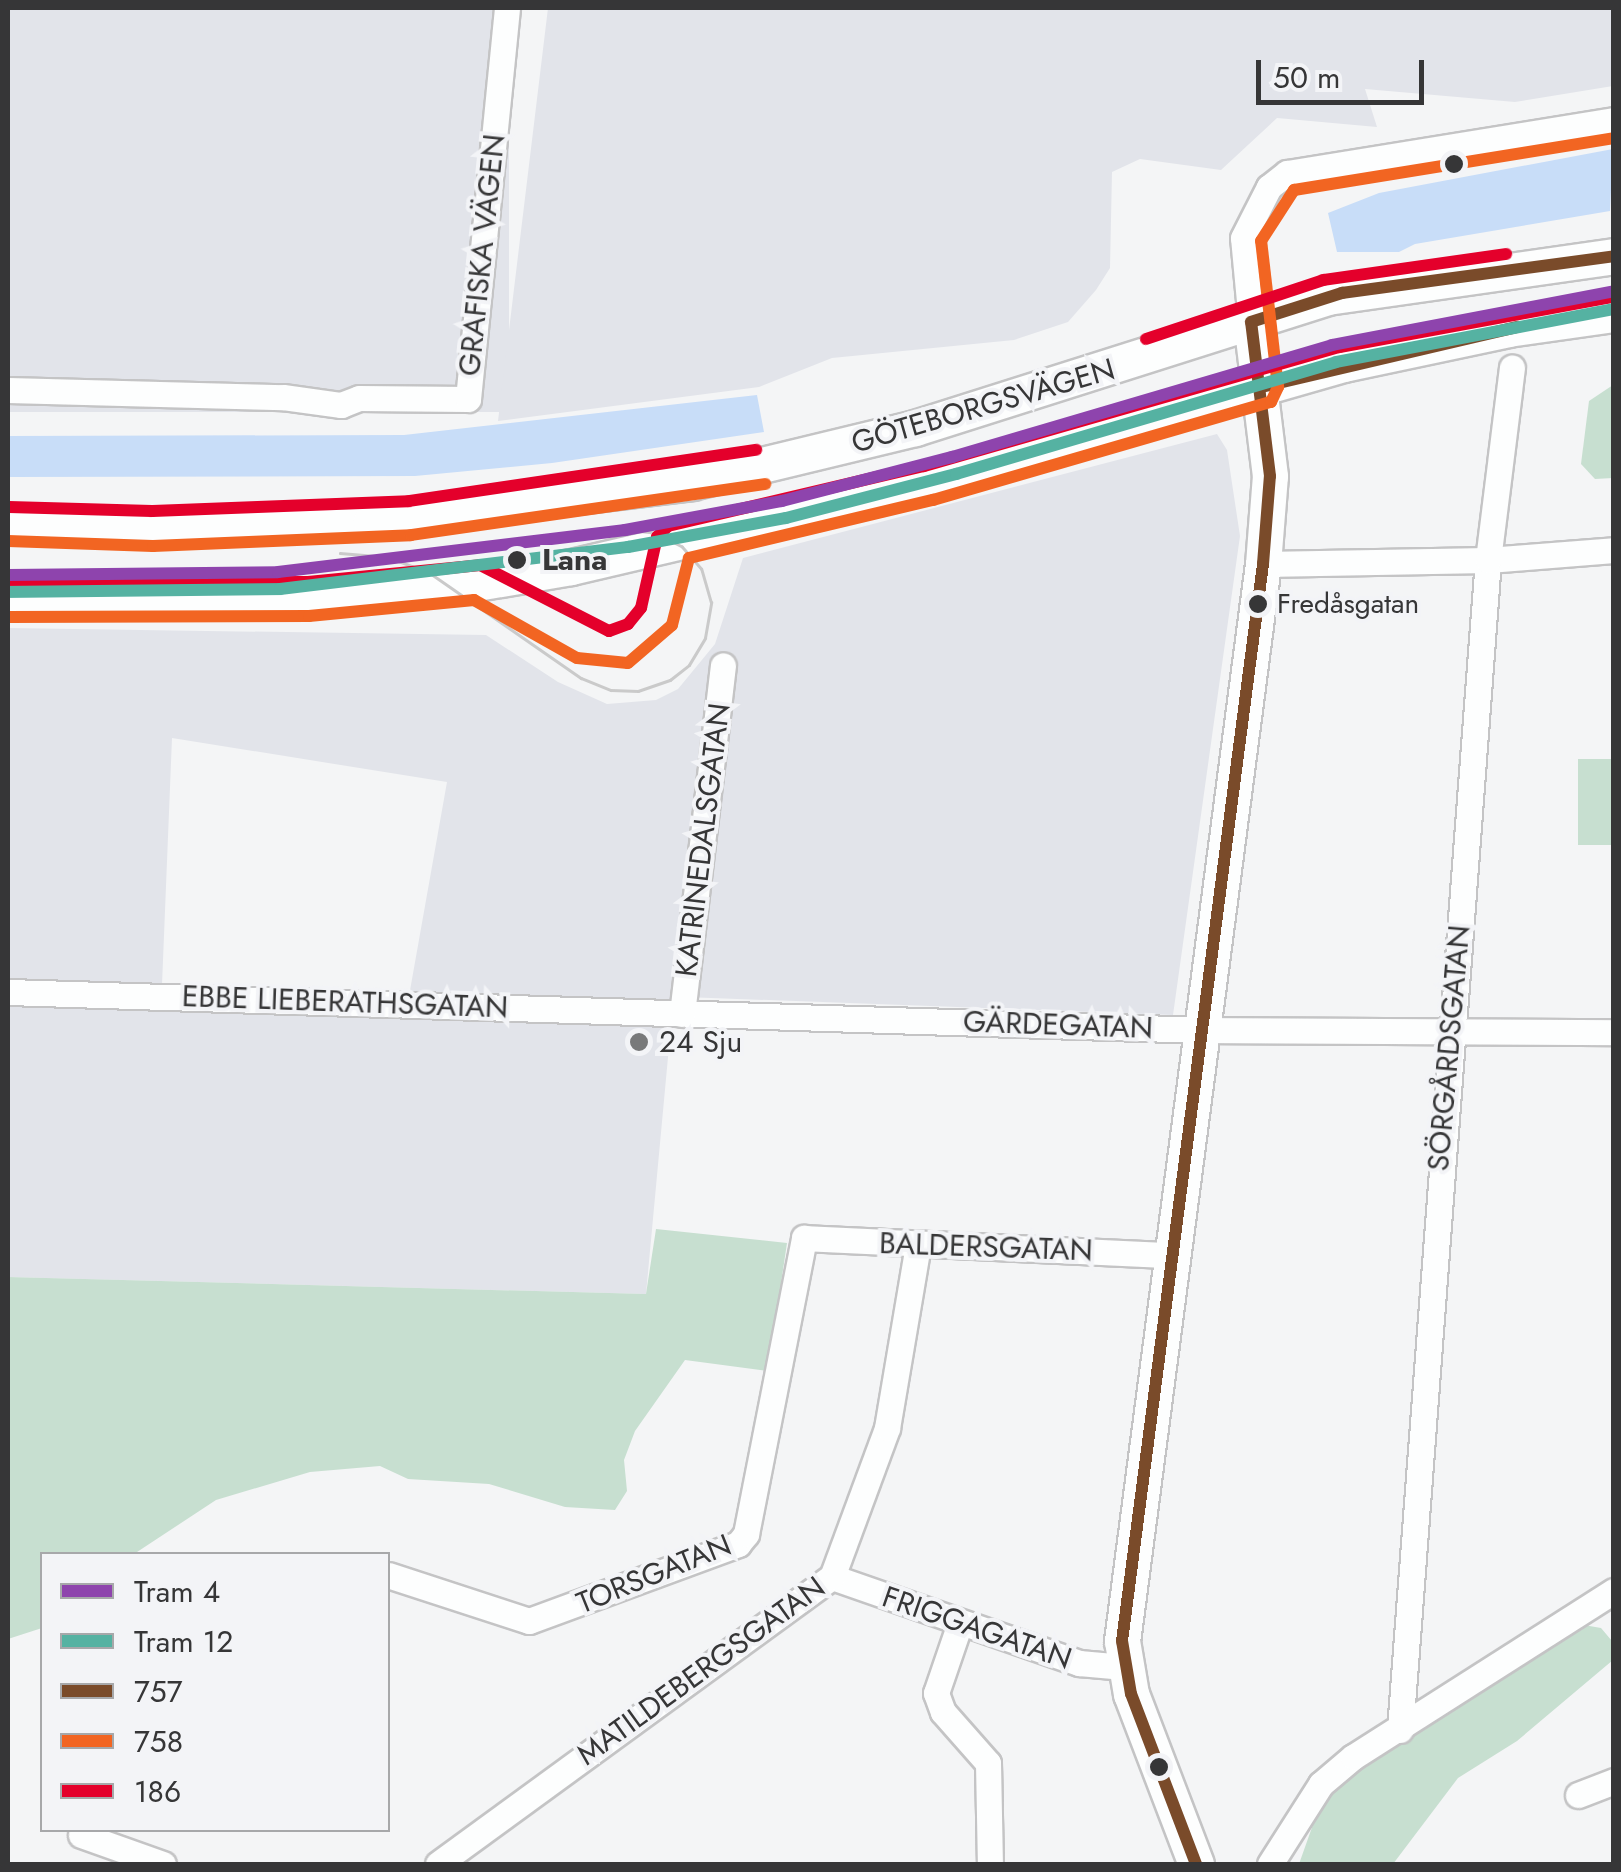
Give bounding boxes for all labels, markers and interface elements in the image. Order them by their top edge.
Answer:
scale bar [1261,40,1428,102]
text: 50 m [1273,56,1340,99]
street label: GRAFISKA VÄGEN [451,132,513,378]
unlabelled marker [1444,154,1464,174]
street label: GÖTEBORGSVÄGEN [847,351,1119,461]
place label: Lana [542,542,607,578]
marker: Lana [501,544,533,576]
place label: Fredåsgatan [1277,587,1419,621]
marker: Fredåsgatan [1248,594,1268,614]
street label: KATRINEDALSGATAN [668,701,738,979]
street label: SÖRGÅRDSGATAN [1420,924,1478,1172]
street label: EBBE LIEBERATHSGATAN [181,978,509,1026]
street label: GÄRDEGATAN [962,1004,1154,1046]
place label: 24 Sju [659,1024,742,1060]
marker: 24 Sju [628,1031,650,1053]
street label: BALDERSGATAN [879,1225,1093,1269]
street label: TORSGATAN [571,1527,737,1621]
legend [40,1552,390,1832]
street label: MATILDEBERGSGATAN [570,1569,832,1773]
text: Tram 4 [134,1570,220,1613]
street label: FRIGGAGATAN [878,1579,1076,1677]
text: Tram 12 [134,1620,233,1663]
text: 757 [134,1670,182,1713]
text: 758 [134,1720,183,1763]
unlabelled marker [1149,1757,1169,1777]
text: 186 [134,1770,181,1813]

